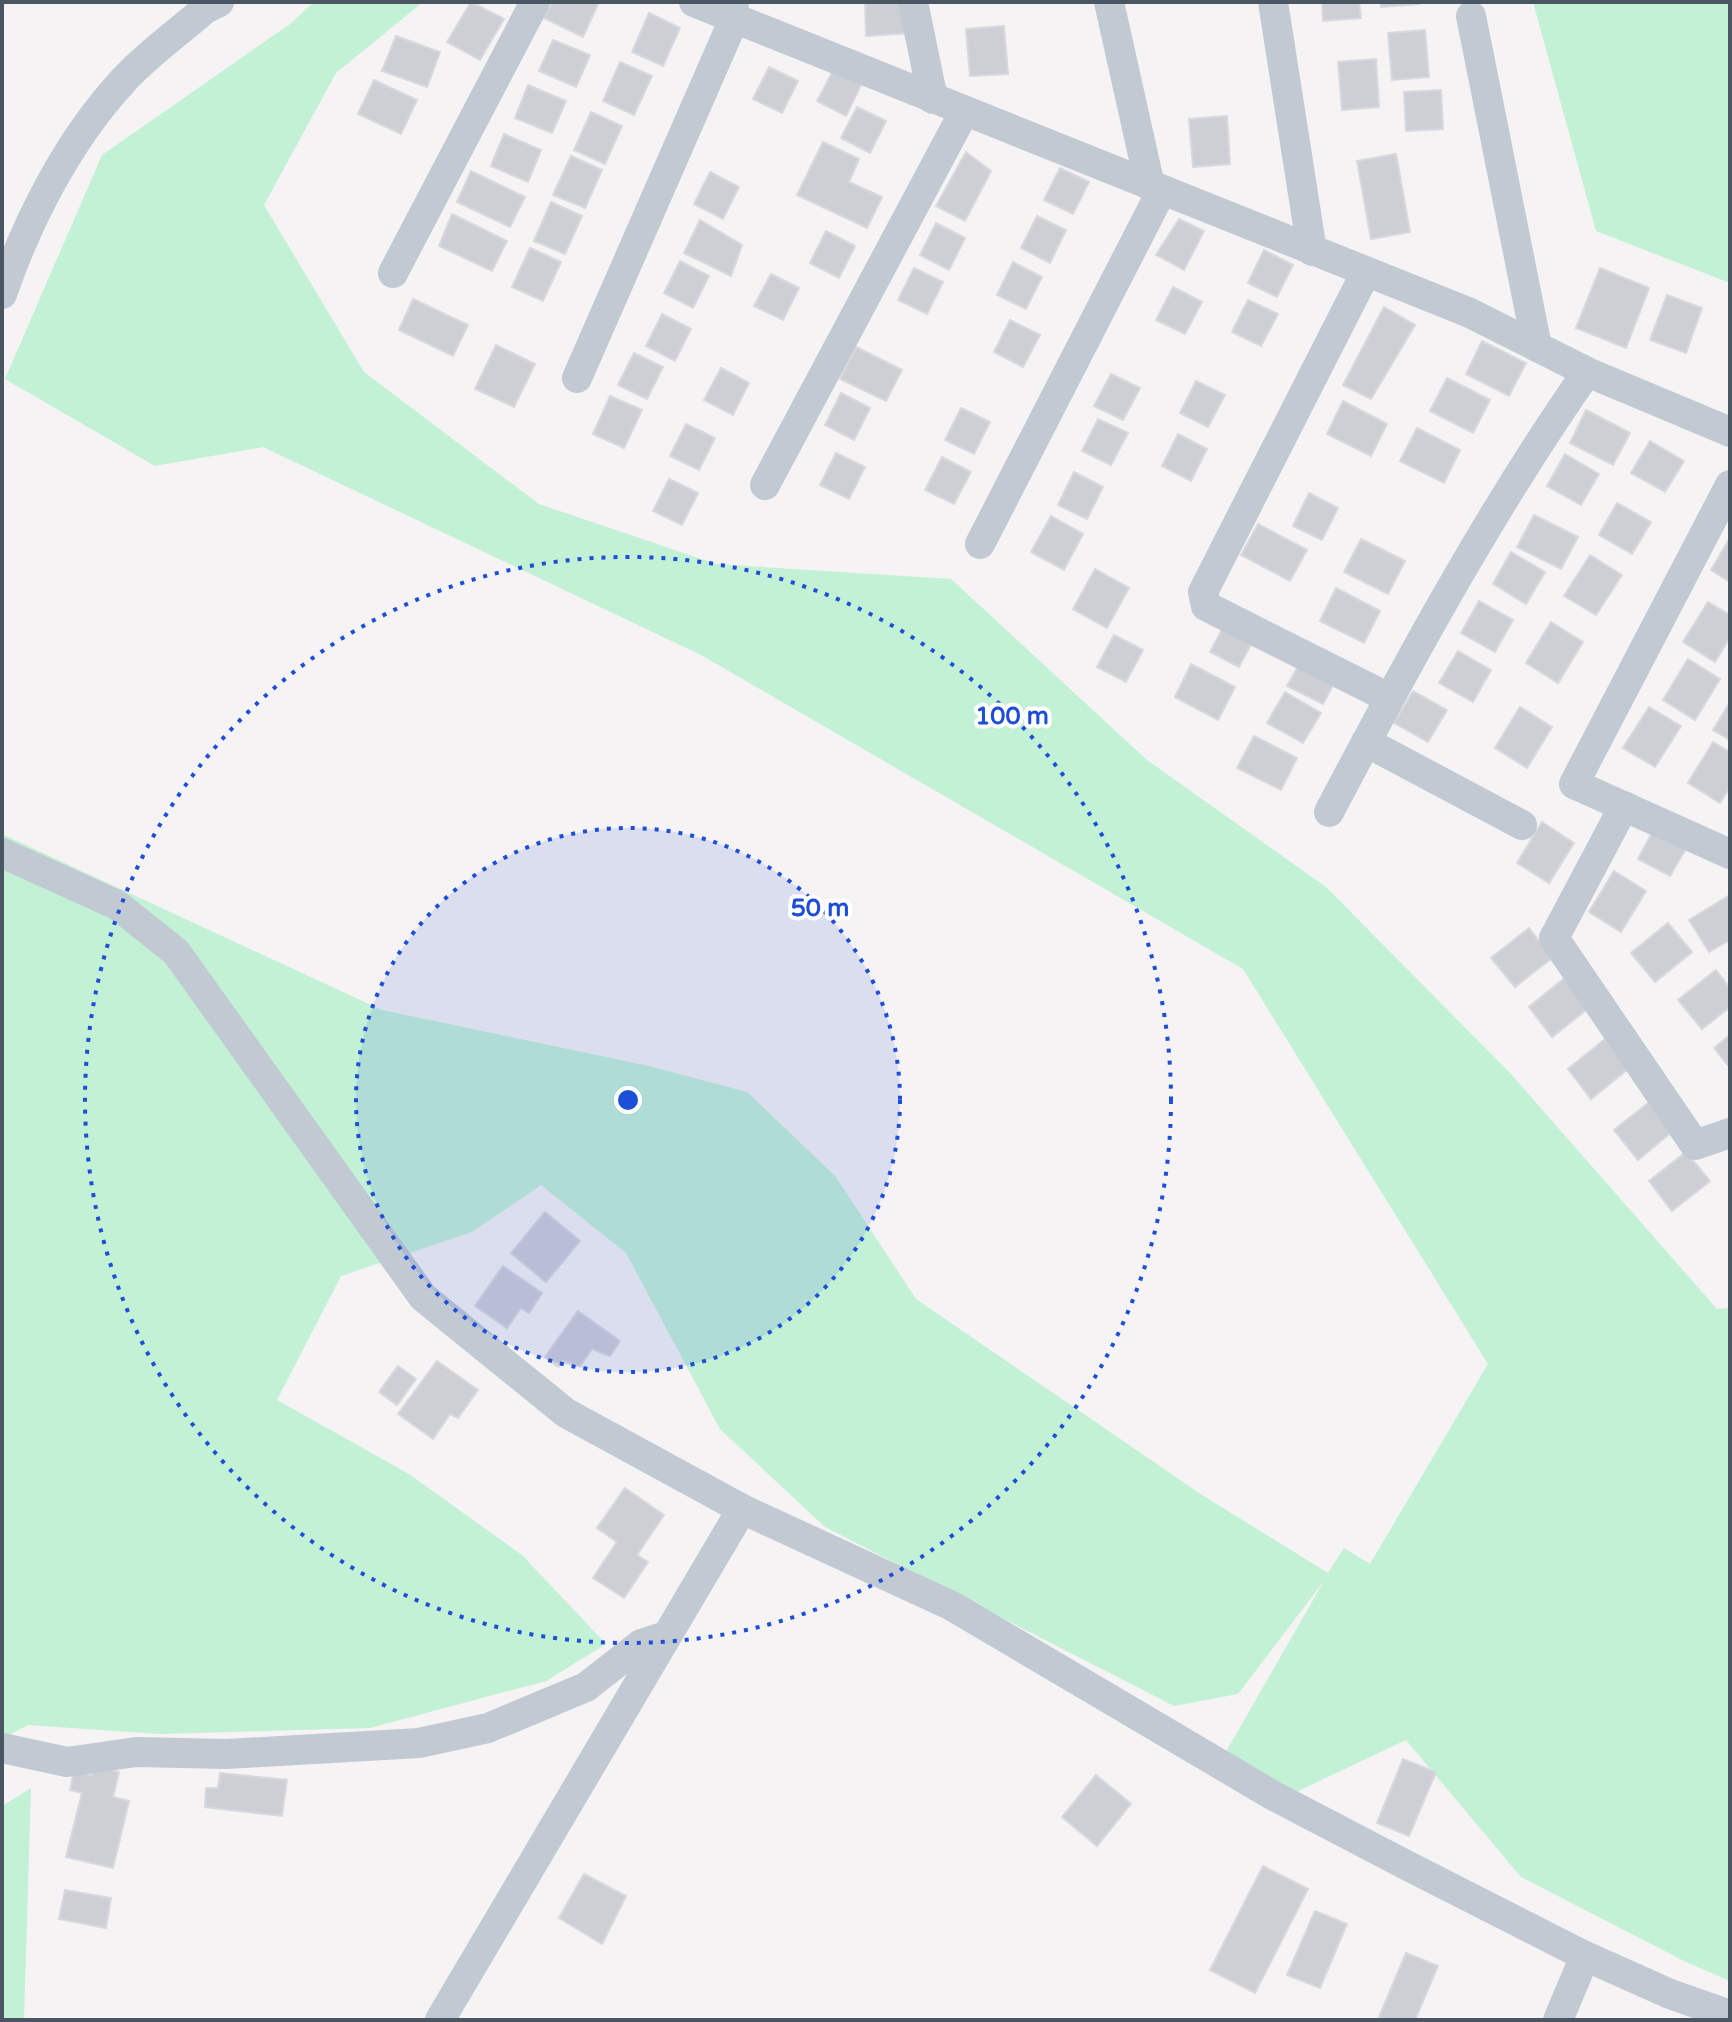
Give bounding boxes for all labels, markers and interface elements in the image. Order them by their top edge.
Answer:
text: 100 m [975,702,1049,731]
text: 50 m [791,894,849,923]
centre of rings [614,1086,642,1114]

